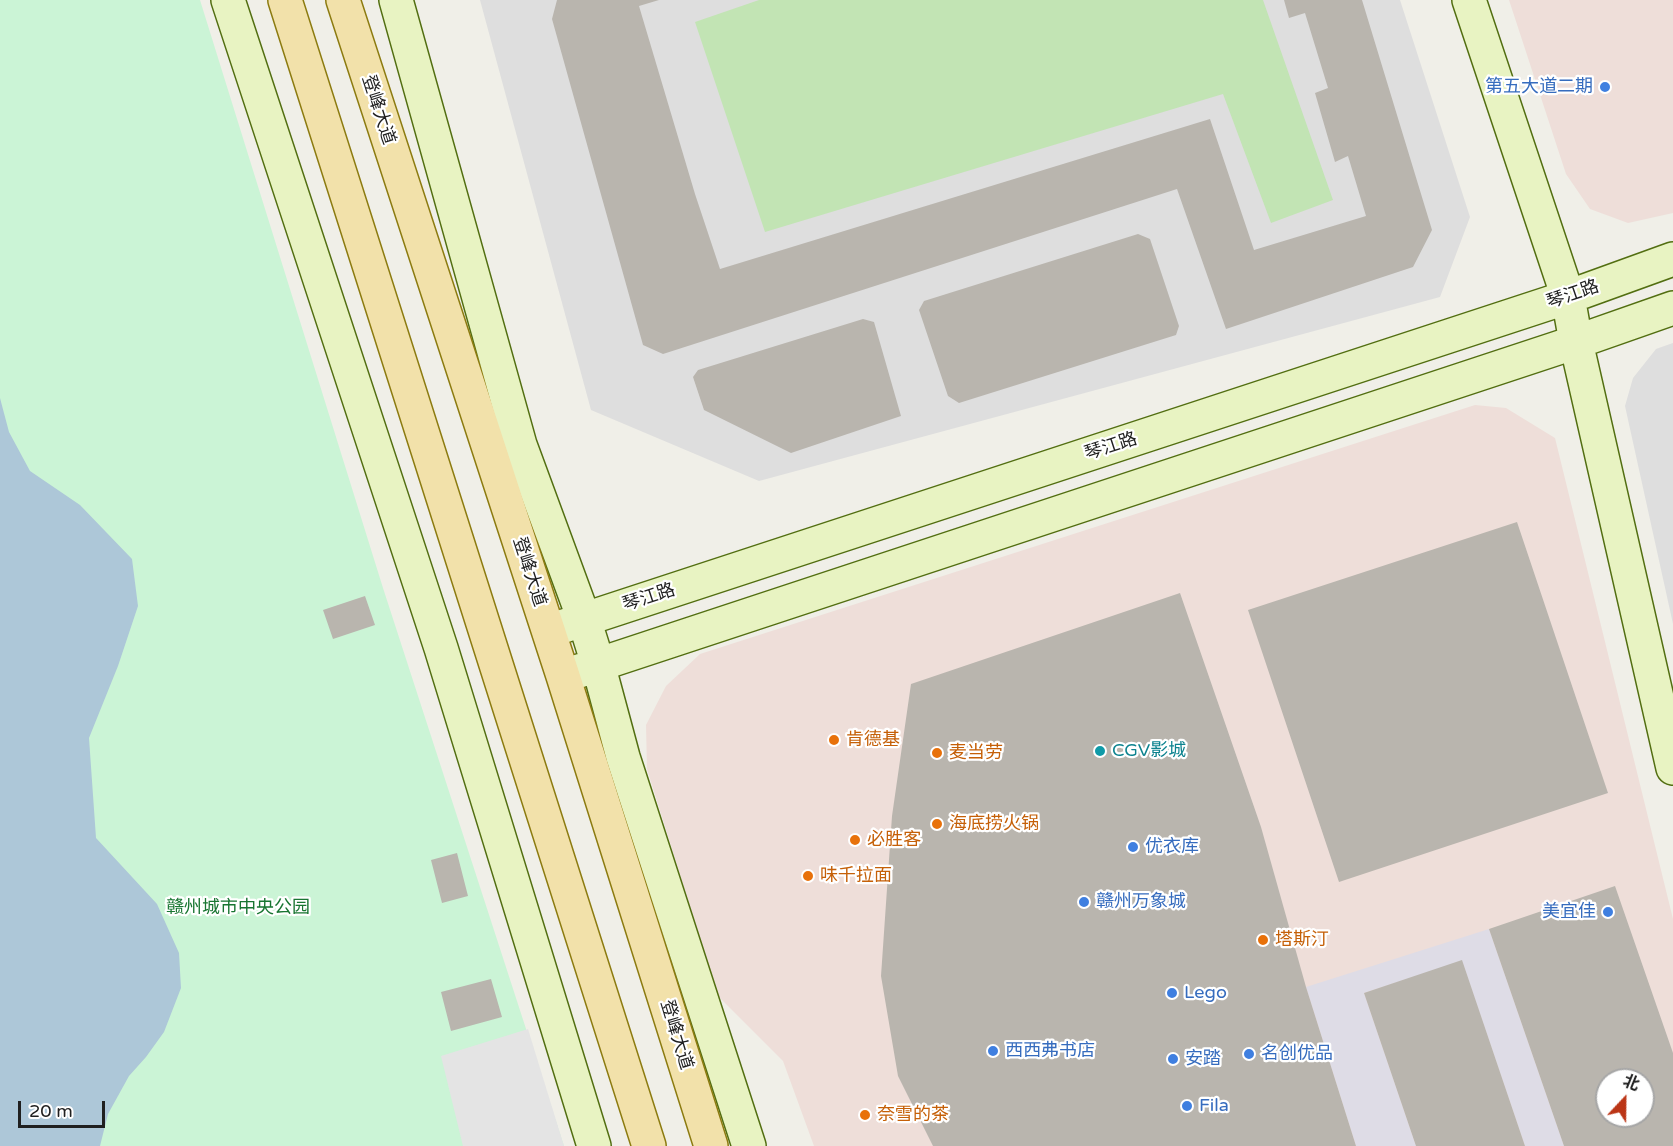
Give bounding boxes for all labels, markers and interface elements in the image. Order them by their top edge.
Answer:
street label: 登峰大道 [357,72,399,148]
place label: 第五大道二期 [1485,76,1593,98]
marker: 第五大道二期 [1598,80,1612,94]
street label: 琴江路 [1544,276,1602,314]
street label: 琴江路 [1082,428,1140,466]
street label: 登峰大道 [508,534,550,610]
street label: 琴江路 [620,579,678,617]
place label: 肯德基 [846,729,900,751]
marker: 肯德基 [827,733,841,747]
place label: CGV影城 [1112,740,1186,762]
place label: 麦当劳 [949,742,1003,764]
marker: CGV影城 [1093,744,1107,758]
marker: 麦当劳 [930,746,944,760]
place label: 海底捞火锅 [949,813,1039,835]
marker: 海底捞火锅 [930,817,944,831]
place label: 必胜客 [867,829,921,851]
marker: 必胜客 [848,833,862,847]
place label: 优衣库 [1145,836,1199,858]
marker: 优衣库 [1126,840,1140,854]
place label: 味千拉面 [820,865,892,887]
marker: 味千拉面 [801,869,815,883]
place label: 赣州万象城 [1096,891,1186,913]
marker: 赣州万象城 [1077,895,1091,909]
park label: 赣州城市中央公园 [166,897,310,919]
place label: 美宜佳 [1542,901,1596,923]
marker: 美宜佳 [1601,905,1615,919]
place label: 塔斯汀 [1275,929,1329,951]
marker: 塔斯汀 [1256,933,1270,947]
place label: Lego [1184,982,1227,1004]
marker: Lego [1165,986,1179,1000]
street label: 登峰大道 [655,997,697,1073]
place label: 西西弗书店 [1005,1040,1095,1062]
place label: 名创优品 [1261,1043,1333,1065]
marker: 西西弗书店 [986,1044,1000,1058]
marker: 名创优品 [1242,1047,1256,1061]
place label: 安踏 [1185,1048,1221,1070]
marker: 安踏 [1166,1052,1180,1066]
north arrow [1595,1068,1655,1128]
text: 北 [1620,1071,1642,1095]
scale bar [21,1089,108,1127]
place label: Fila [1199,1095,1229,1117]
marker: Fila [1180,1099,1194,1113]
text: 20 m [29,1100,73,1122]
place label: 奈雪的茶 [877,1104,949,1126]
marker: 奈雪的茶 [858,1108,872,1122]

